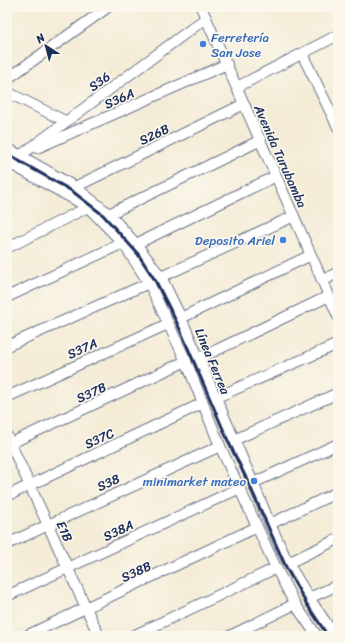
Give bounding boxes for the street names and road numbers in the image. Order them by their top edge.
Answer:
street label: S36 [83,65,115,97]
street label: S36A [100,82,138,115]
street label: Avenida Turubamba [247,100,314,212]
street label: S26B [135,117,173,152]
street label: Línea Ferrea [188,324,237,399]
street label: S37A [63,332,101,365]
street label: S37B [72,375,110,409]
street label: S37C [80,422,118,455]
street label: S38 [93,467,124,498]
street label: S38A [99,513,137,548]
street label: E1B [50,517,79,546]
street label: S38B [117,554,155,589]

